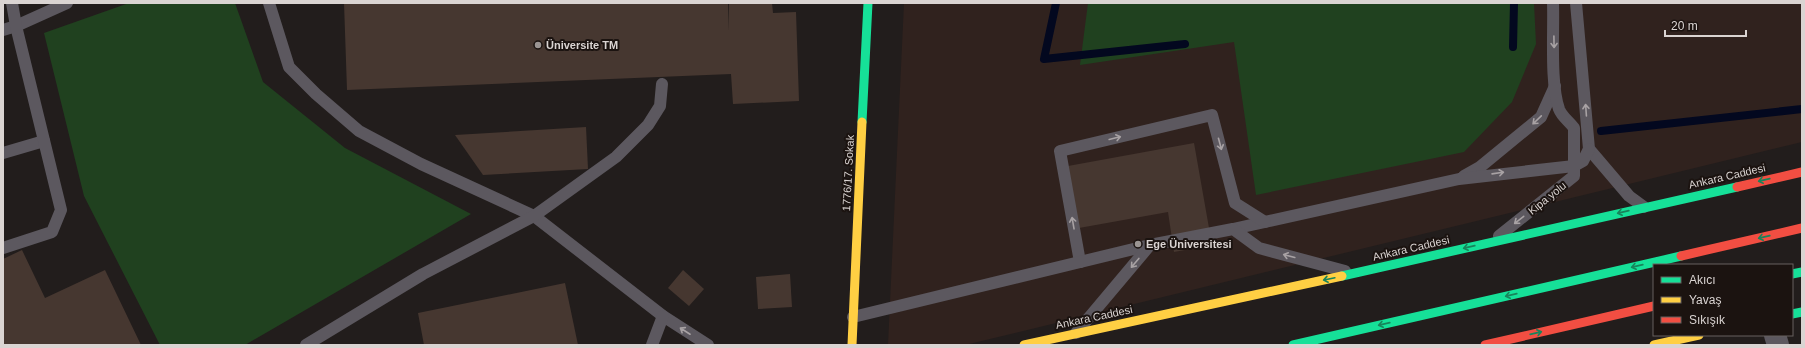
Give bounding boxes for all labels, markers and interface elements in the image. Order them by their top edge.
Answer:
scale bar [1665,12,1746,38]
text: 20 m [1671,19,1698,33]
one-way arrow [1550,35,1558,48]
place label: Üniversite TM [546,39,618,51]
marker: Üniversite TM [533,40,543,50]
one-way arrow [1582,104,1589,117]
one-way arrow [1532,115,1542,124]
street label: 1776/17. Sokak [840,134,856,211]
one-way arrow [1108,134,1121,141]
one-way arrow [1217,137,1224,150]
street label: Ankara Caddesi [1688,161,1766,191]
one-way arrow [1491,169,1504,177]
one-way arrow [1758,177,1771,185]
street label: Kipa yolu [1526,179,1568,217]
one-way arrow [1617,209,1630,216]
one-way arrow [1514,216,1525,225]
one-way arrow [1069,217,1077,230]
street label: Ankara Caddesi [1372,233,1450,263]
one-way arrow [1758,233,1771,241]
place label: Ege Üniversitesi [1146,238,1232,250]
marker: Ege Üniversitesi [1133,239,1143,249]
one-way arrow [1463,244,1476,252]
one-way arrow [1283,252,1296,259]
one-way arrow [1130,257,1139,268]
one-way arrow [1631,262,1644,270]
legend [1653,264,1793,336]
text: Akıcı [1689,273,1716,287]
one-way arrow [1323,275,1336,283]
one-way arrow [1504,292,1517,299]
text: Yavaş [1689,293,1721,307]
street label: Ankara Caddesi [1054,303,1134,331]
text: Sıkışık [1689,313,1726,327]
one-way arrow [1378,321,1391,329]
one-way arrow [679,326,691,334]
one-way arrow [1529,329,1542,337]

